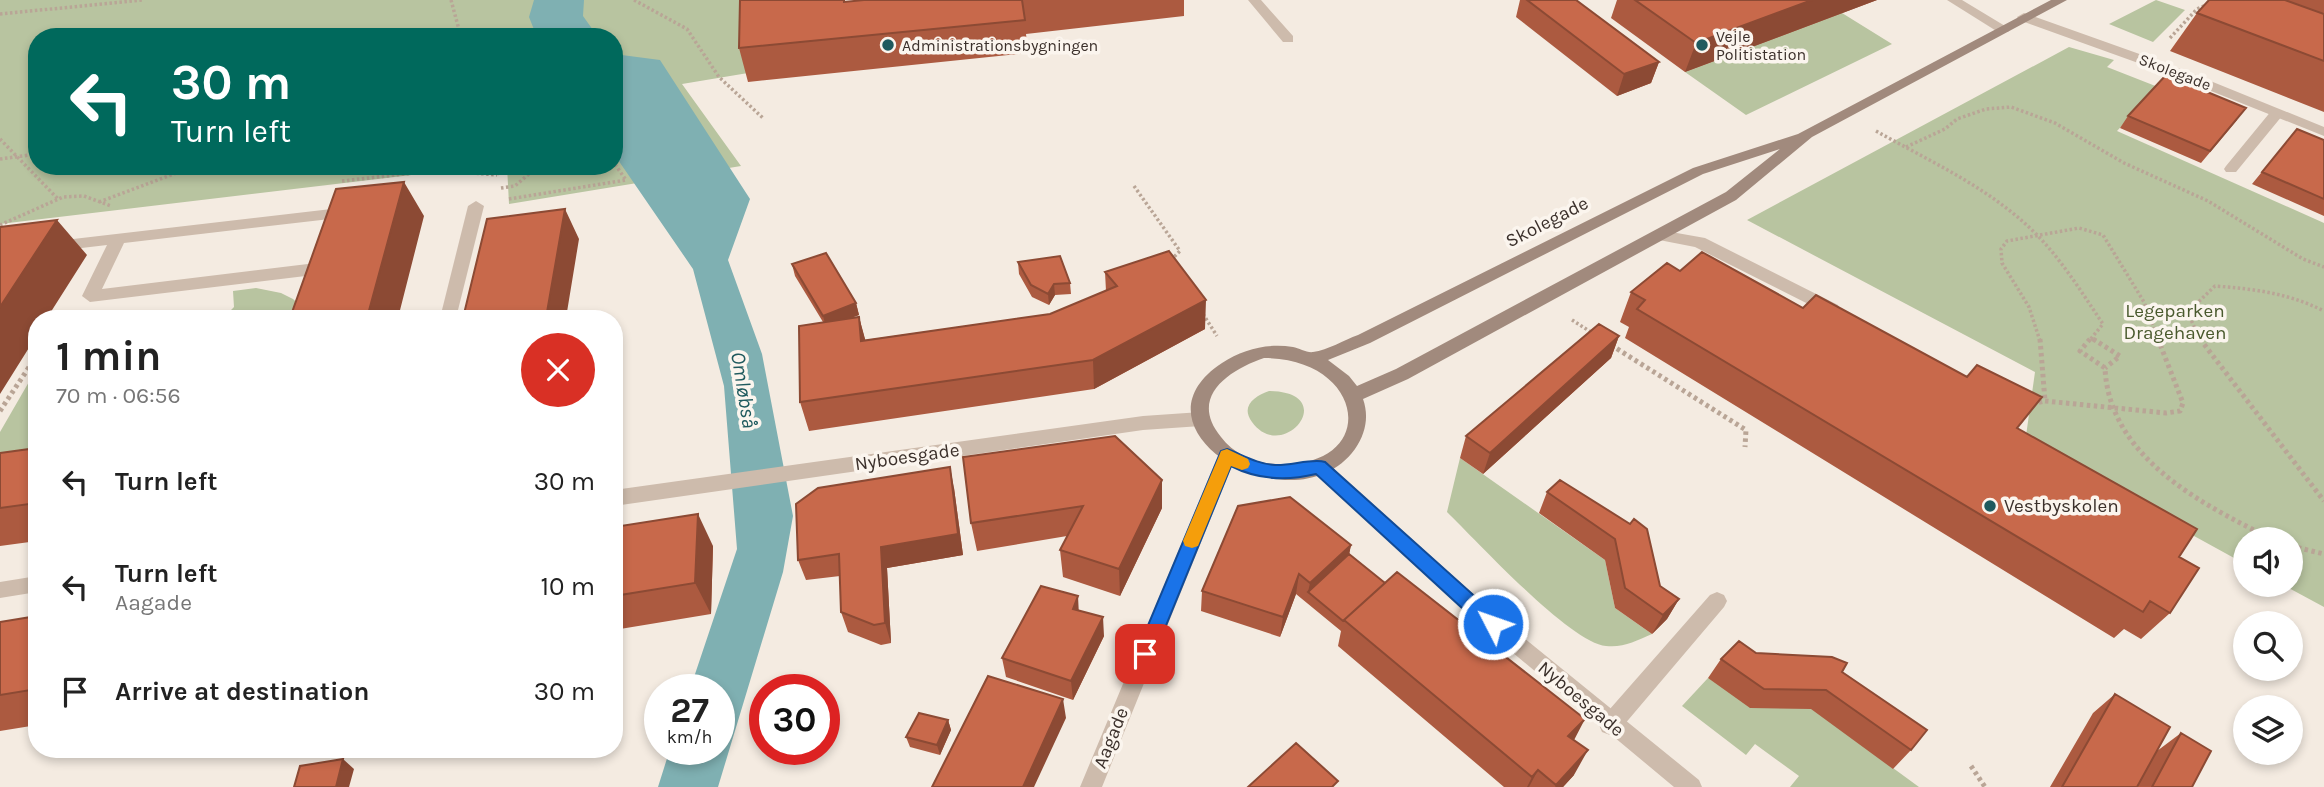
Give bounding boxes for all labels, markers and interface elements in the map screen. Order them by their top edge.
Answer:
place label: Vejle Politistation [1716,27,1806,64]
place label: Administrationsbygningen [902,36,1098,55]
marker: Administrationsbygningen [880,37,896,53]
marker: Vejle Politistation [1694,37,1710,53]
street label: Skolegade [2136,50,2214,94]
text: 30 m [171,54,291,111]
icon: left [56,56,147,147]
text: Turn left [171,113,291,150]
street label: Skolegade [1502,192,1592,252]
park label: Legeparken Dragehaven [2123,300,2227,344]
text: 1 min [56,331,161,381]
button: close [521,333,595,407]
water label: Omløbså [726,350,762,430]
text: 70 m · 06:56 [56,382,181,409]
street label: Nyboesgade [853,439,961,475]
icon: left [56,463,94,501]
text: Turn left [115,466,217,497]
text: 30 m [534,466,595,497]
place label: Vestbyskolen [2004,495,2119,517]
marker: Vestbyskolen [1982,498,1998,514]
map controls [2233,527,2303,765]
button: sound [2233,527,2303,597]
text: Turn left [115,558,217,589]
icon: left [56,568,94,606]
text: 10 m [540,571,595,602]
position arrow [1456,587,1530,661]
text: Aagade [115,589,192,616]
button: search [2233,611,2303,681]
pin [1115,624,1175,684]
icon: arrive [1126,635,1164,673]
street label: Nyboesgade [1534,657,1628,741]
icon: arrive [56,673,94,711]
speed limit sign: 30 [749,674,840,765]
text: Arrive at destination [115,676,369,707]
text: 30 m [534,676,595,707]
text: 27 [670,690,709,731]
button: layers [2233,695,2303,765]
street label: Aagade [1089,704,1133,772]
text: km/h [667,726,712,748]

